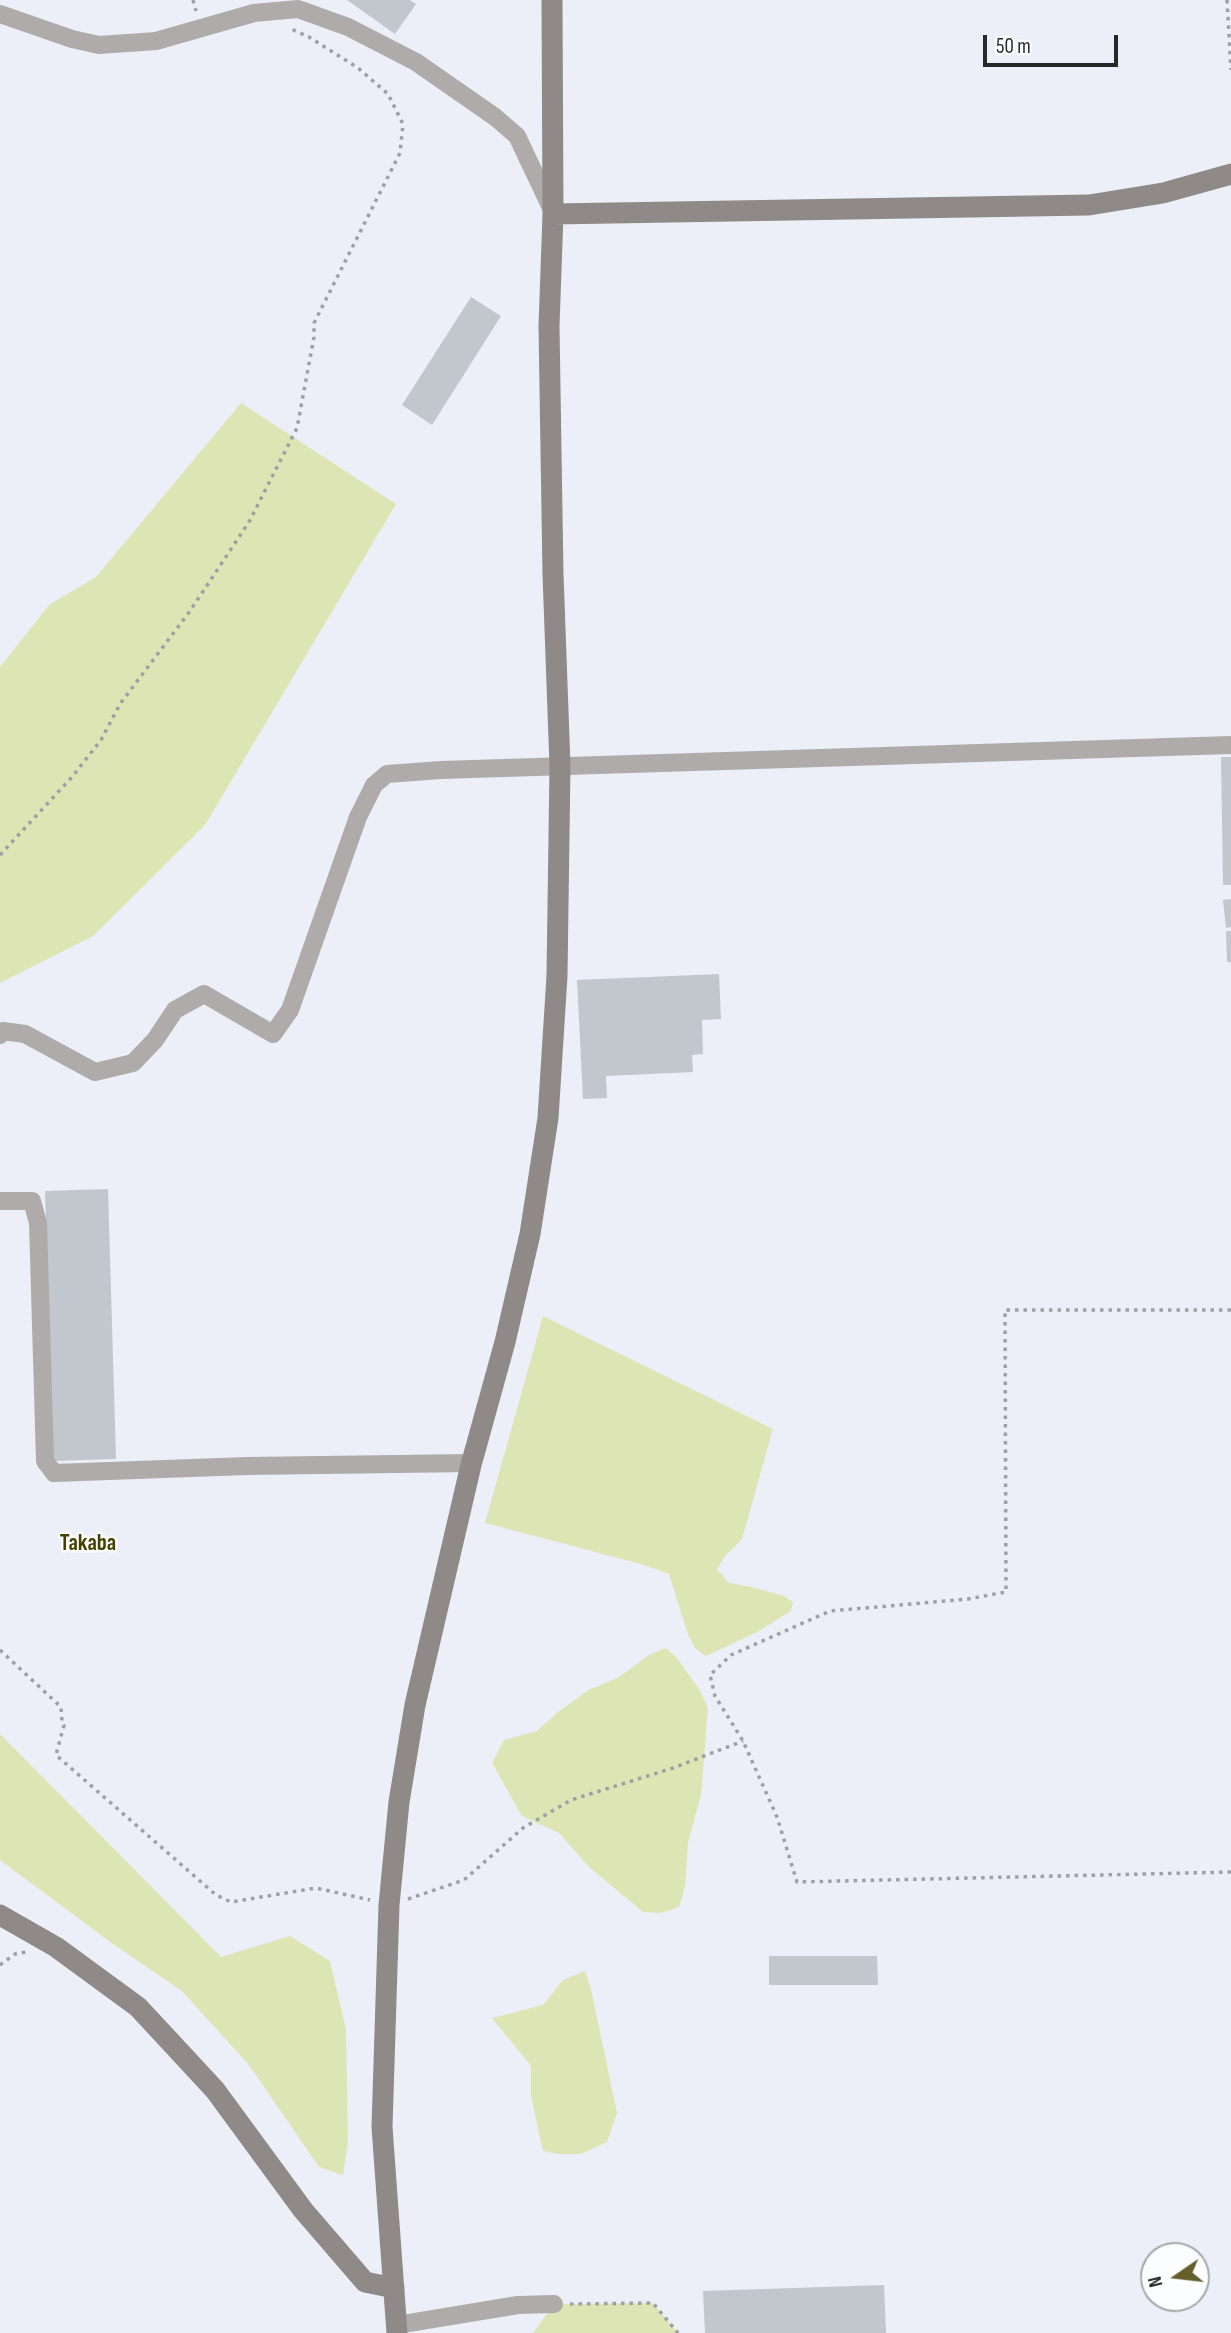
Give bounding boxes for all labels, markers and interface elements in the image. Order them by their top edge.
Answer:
scale bar [986,21,1121,65]
text: 50 m [996,34,1031,59]
district label: Takaba [60,1530,116,1558]
north arrow [1140,2242,1210,2312]
text: N [1144,2274,1168,2289]

